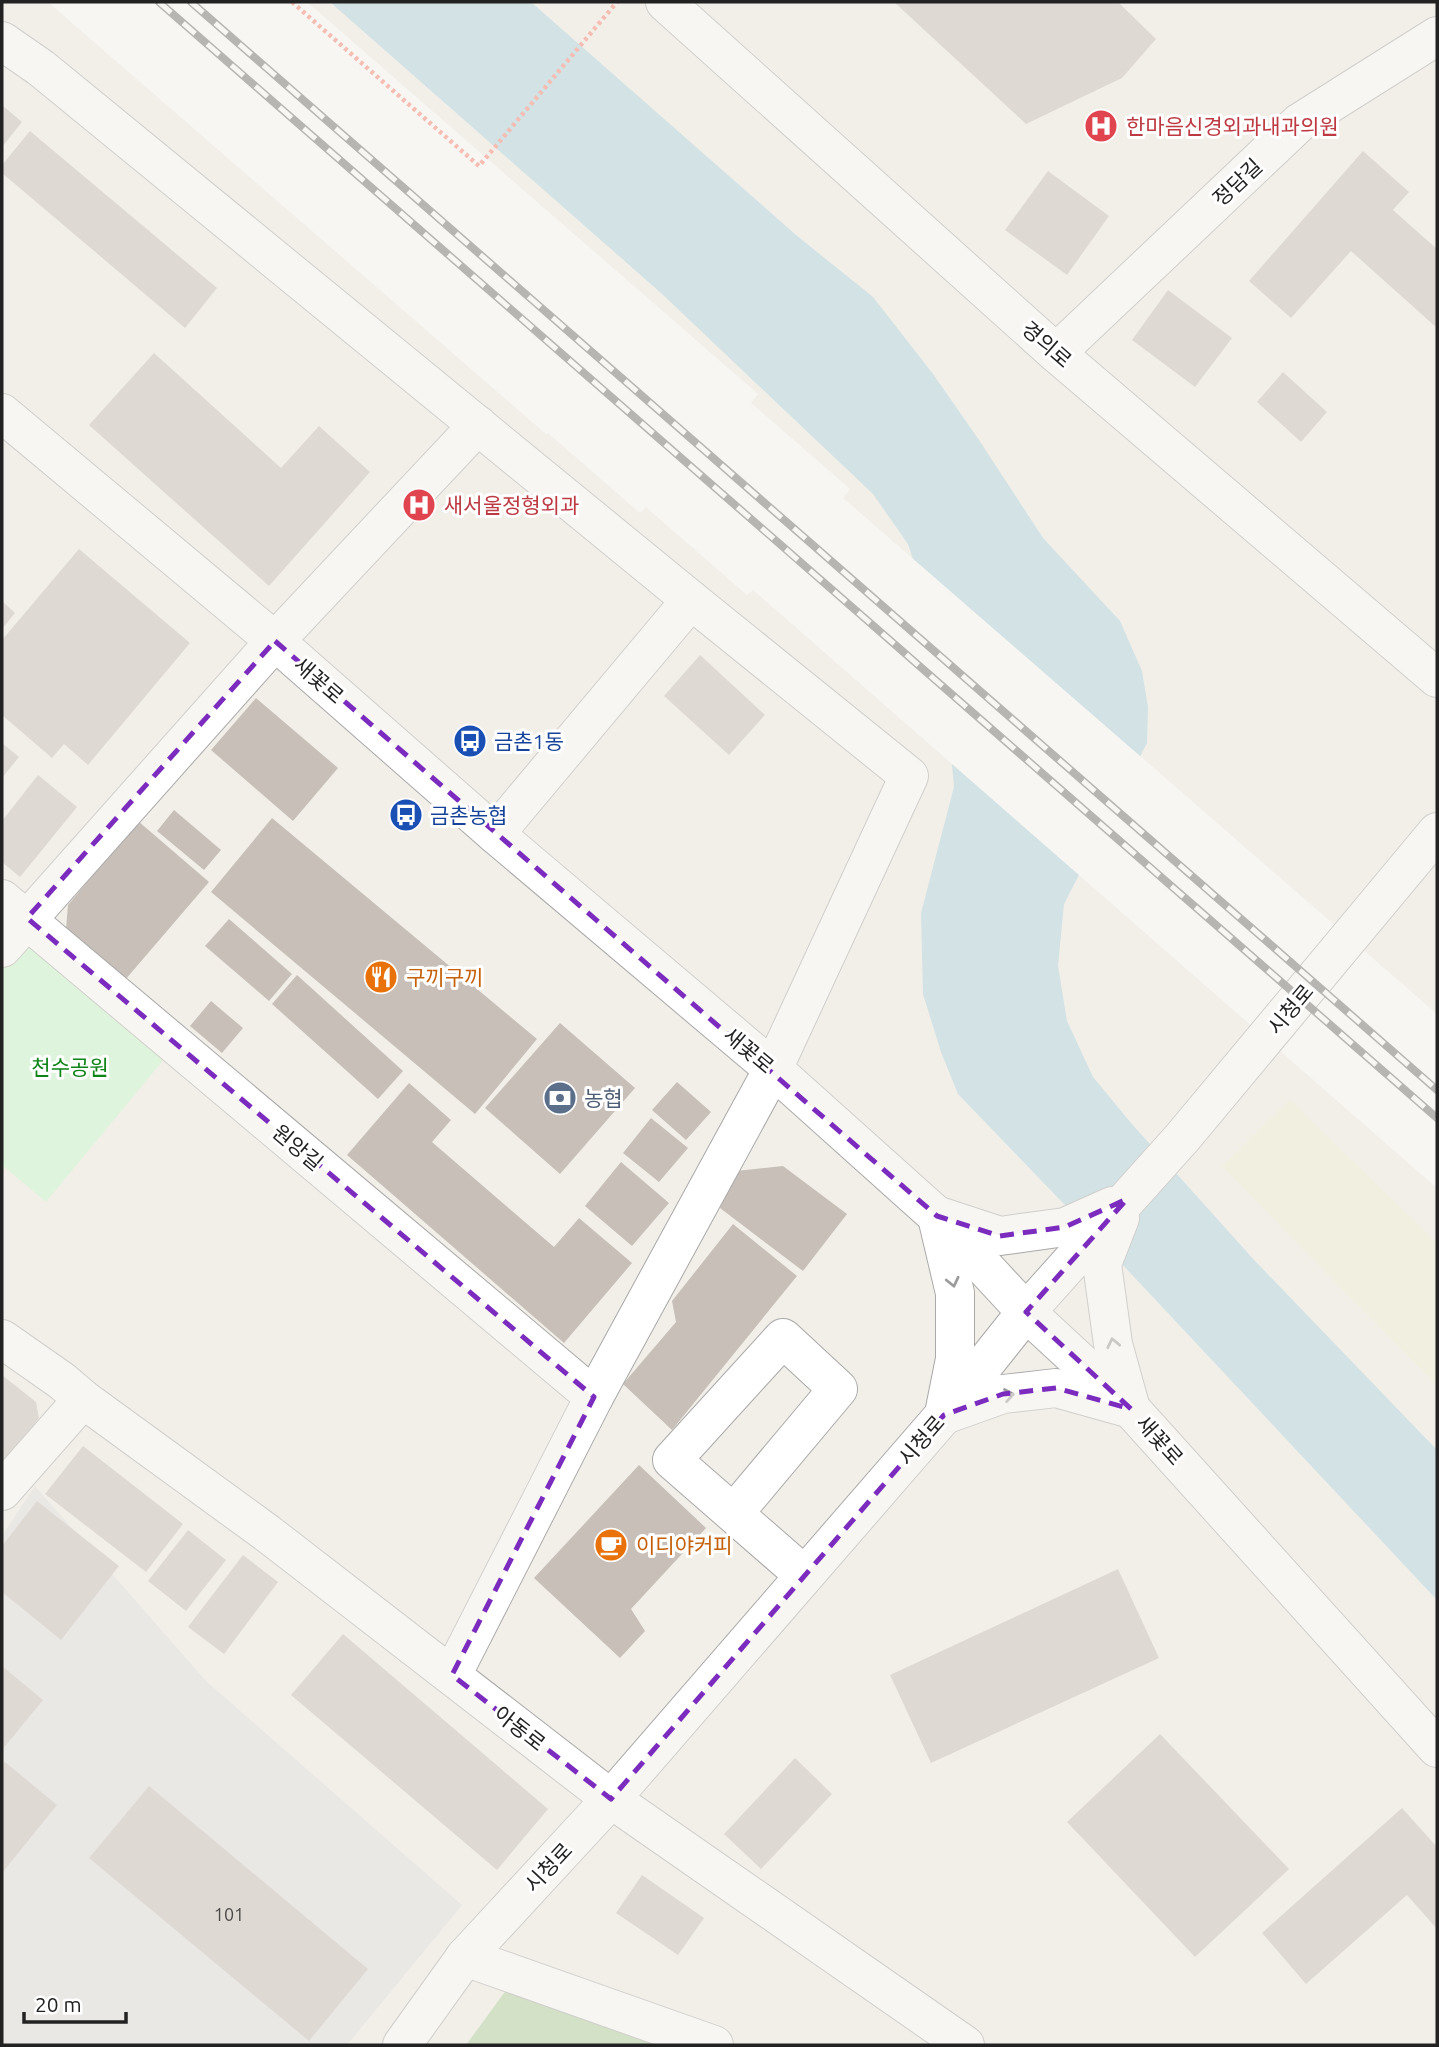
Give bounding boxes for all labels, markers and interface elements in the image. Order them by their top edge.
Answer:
hospital icon: 한마음신경외과내과의원 [1082,107,1120,145]
place label: 한마음신경외과내과의원 [1126,114,1339,138]
street label: 정담길 [1208,153,1266,211]
street label: 경의로 [1017,316,1077,372]
hospital icon: 새서울정형외과 [400,486,438,524]
place label: 새서울정형외과 [444,493,579,517]
street label: 새꽃로 [289,652,349,708]
bus stop icon: 금촌1동 [451,722,489,760]
place label: 금촌1동 [494,729,564,753]
bus stop icon: 금촌농협 [387,796,425,834]
place label: 금촌농협 [430,803,507,827]
restaurant icon: 구끼구끼 [362,958,400,996]
place label: 구끼구끼 [406,965,483,989]
street label: 시청로 [1262,979,1318,1039]
street label: 새꽃로 [719,1022,779,1078]
park label: 천수공원 [31,1055,109,1079]
bank icon: 농협 [541,1079,579,1117]
place label: 농협 [584,1086,623,1110]
street label: 원앙길 [268,1119,328,1175]
one-way arrow [944,1276,959,1288]
one-way arrow [1107,1337,1122,1349]
one-way arrow [1003,1388,1015,1403]
street label: 시청로 [893,1410,949,1470]
street label: 새꽃로 [1132,1410,1188,1470]
cafe icon: 이디야커피 [592,1526,630,1564]
place label: 이디야커피 [636,1533,733,1557]
street label: 아동로 [490,1701,550,1755]
street label: 시청로 [519,1838,577,1896]
house number: 101 [214,1904,244,1924]
scale bar [24,1980,126,2024]
text: 20 m [35,1992,82,2016]

